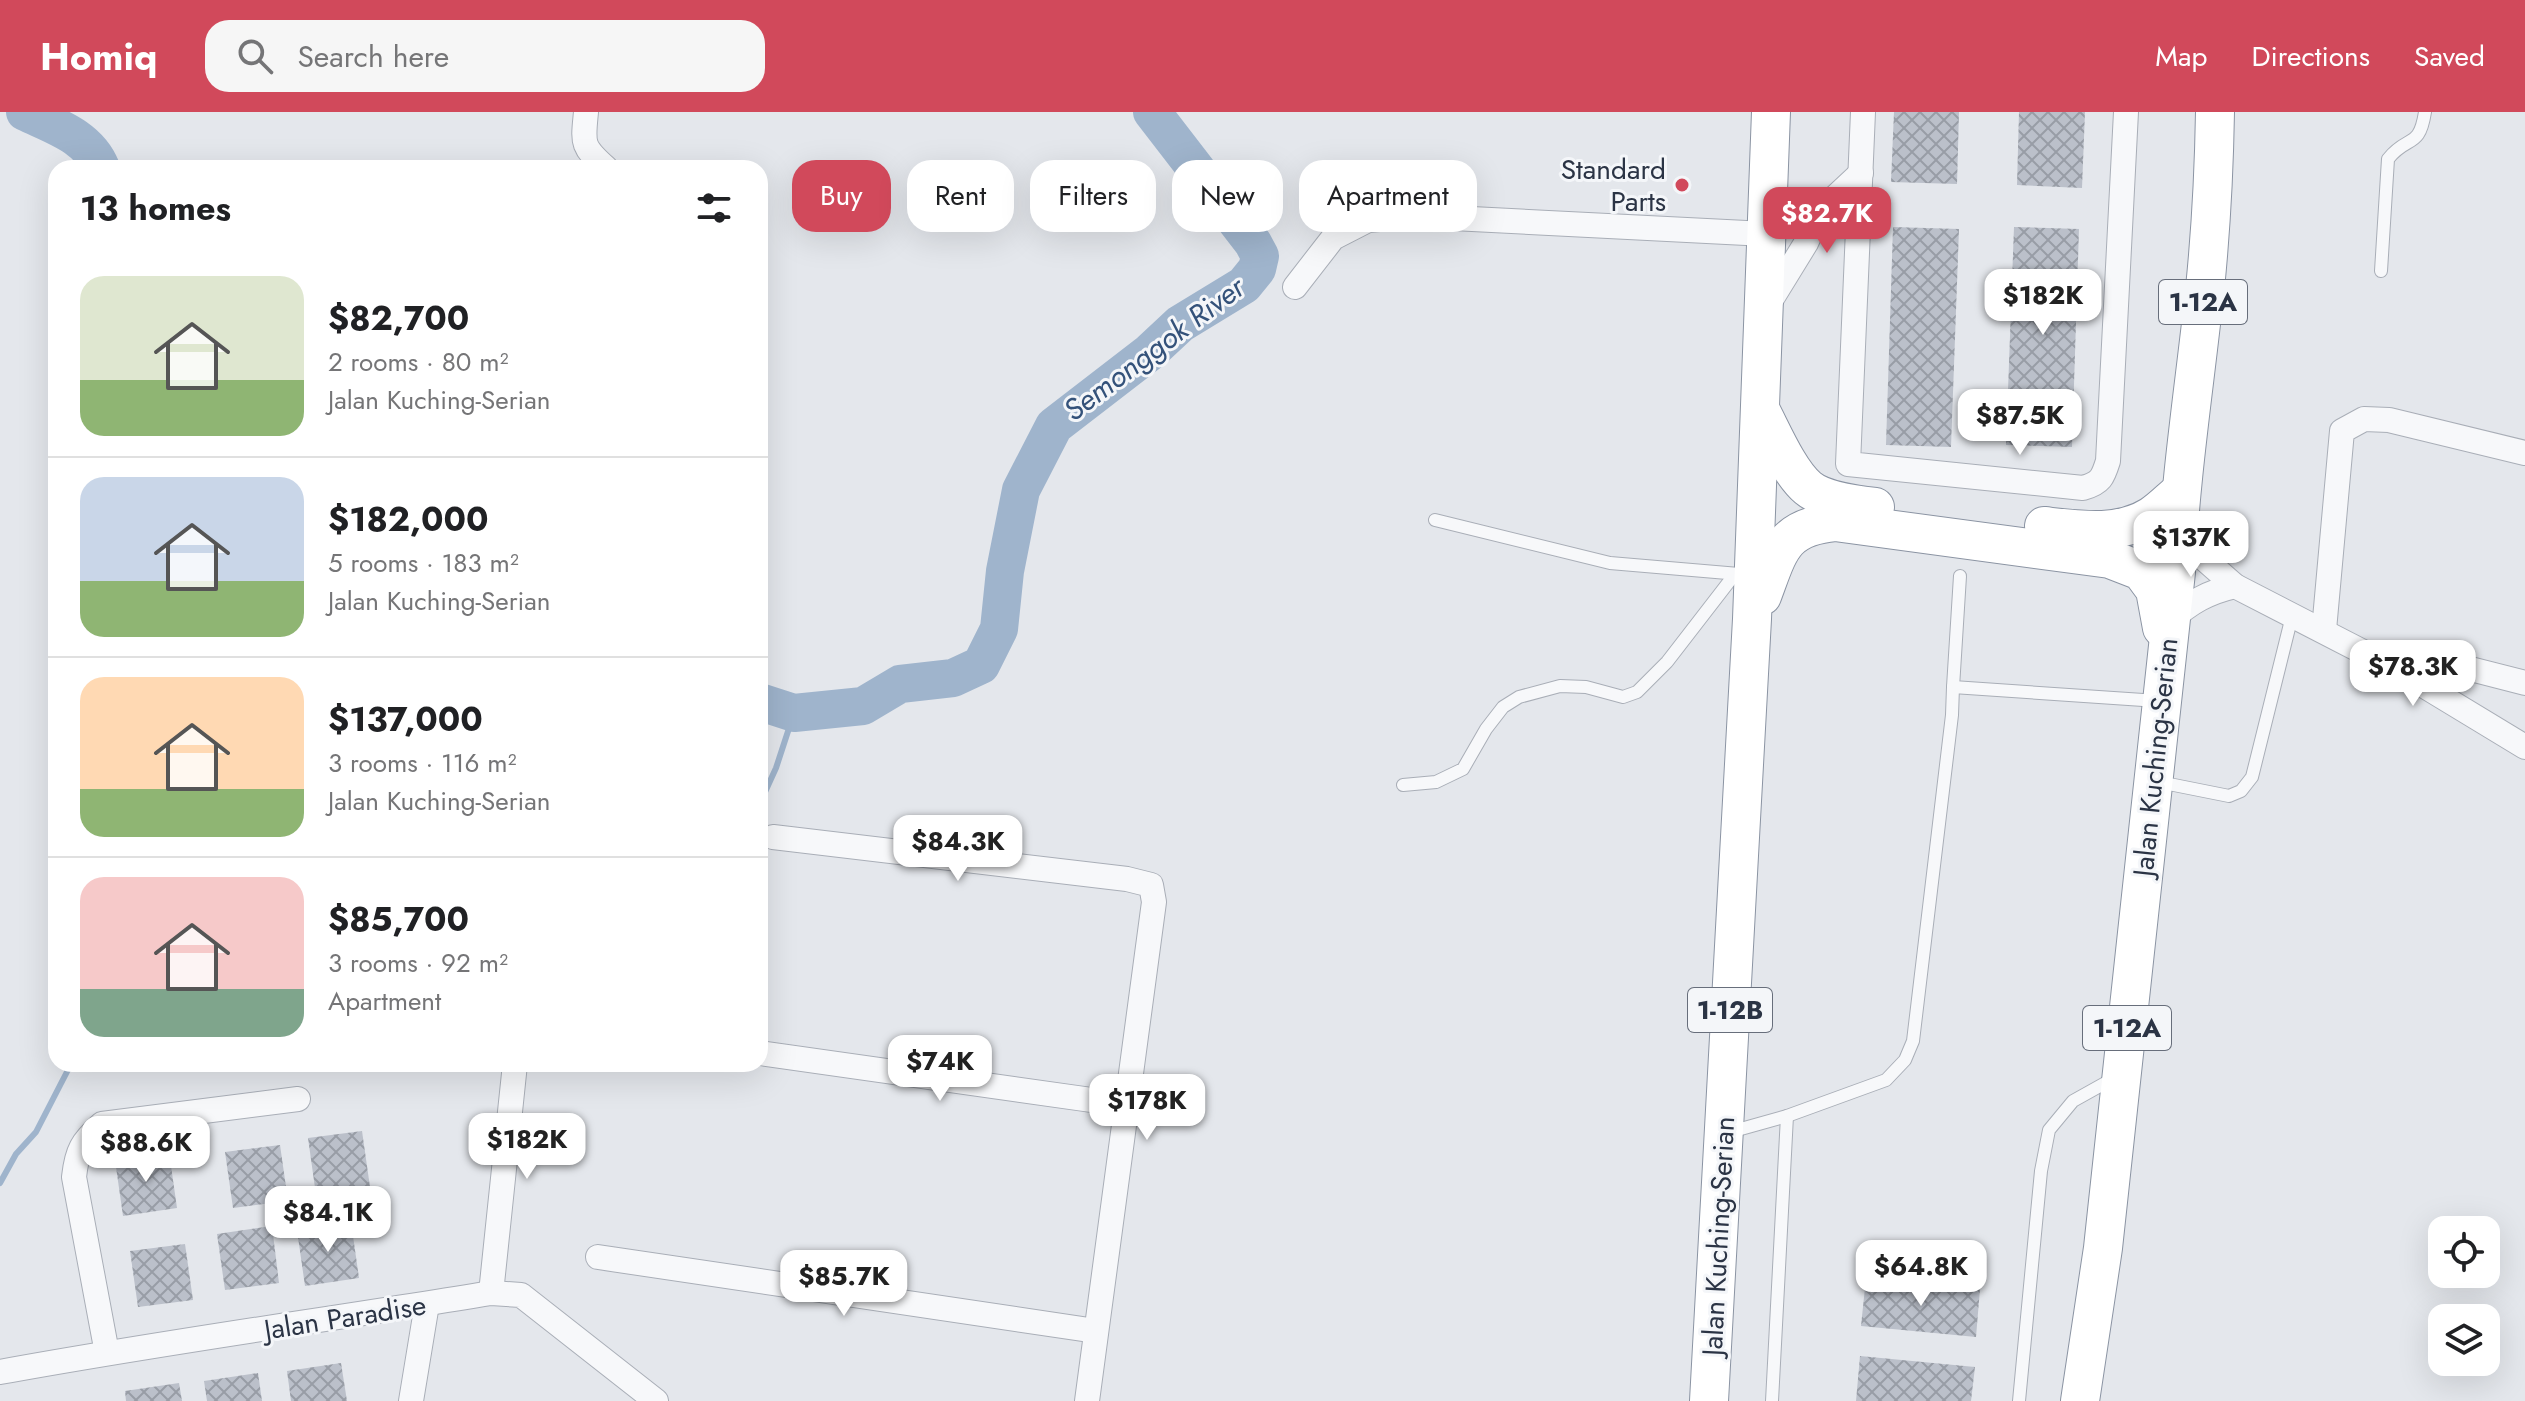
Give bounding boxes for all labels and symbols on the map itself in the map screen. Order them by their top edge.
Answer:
place label: Standard Parts [1561,149,1666,222]
marker: Standard Parts [1673,176,1691,194]
pin: $82.7K [1762,187,1892,255]
water label: Semonggok River [1054,265,1255,431]
pin: $182K [1987,269,2099,337]
road number: 1-12A [2159,280,2247,324]
pin: $87.5K [1955,389,2085,457]
pin: $137K [2135,511,2247,579]
street label: Jalan Kuching-Serian [2122,636,2188,882]
pin: $78.3K [2348,640,2478,708]
pin: $84.3K [893,815,1023,883]
road number: 1-12B [1688,988,1772,1032]
road number: 1-12A [2083,1006,2171,1050]
pin: $74K [893,1035,987,1103]
pin: $178K [1091,1074,1203,1142]
pin: $182K [471,1113,583,1181]
street label: Jalan Kuching-Serian [1692,1115,1745,1361]
pin: $88.6K [81,1116,211,1184]
pin: $84.1K [263,1186,393,1254]
pin: $64.8K [1856,1240,1986,1308]
pin: $85.7K [779,1250,909,1318]
street label: Jalan Paradise [257,1284,429,1351]

